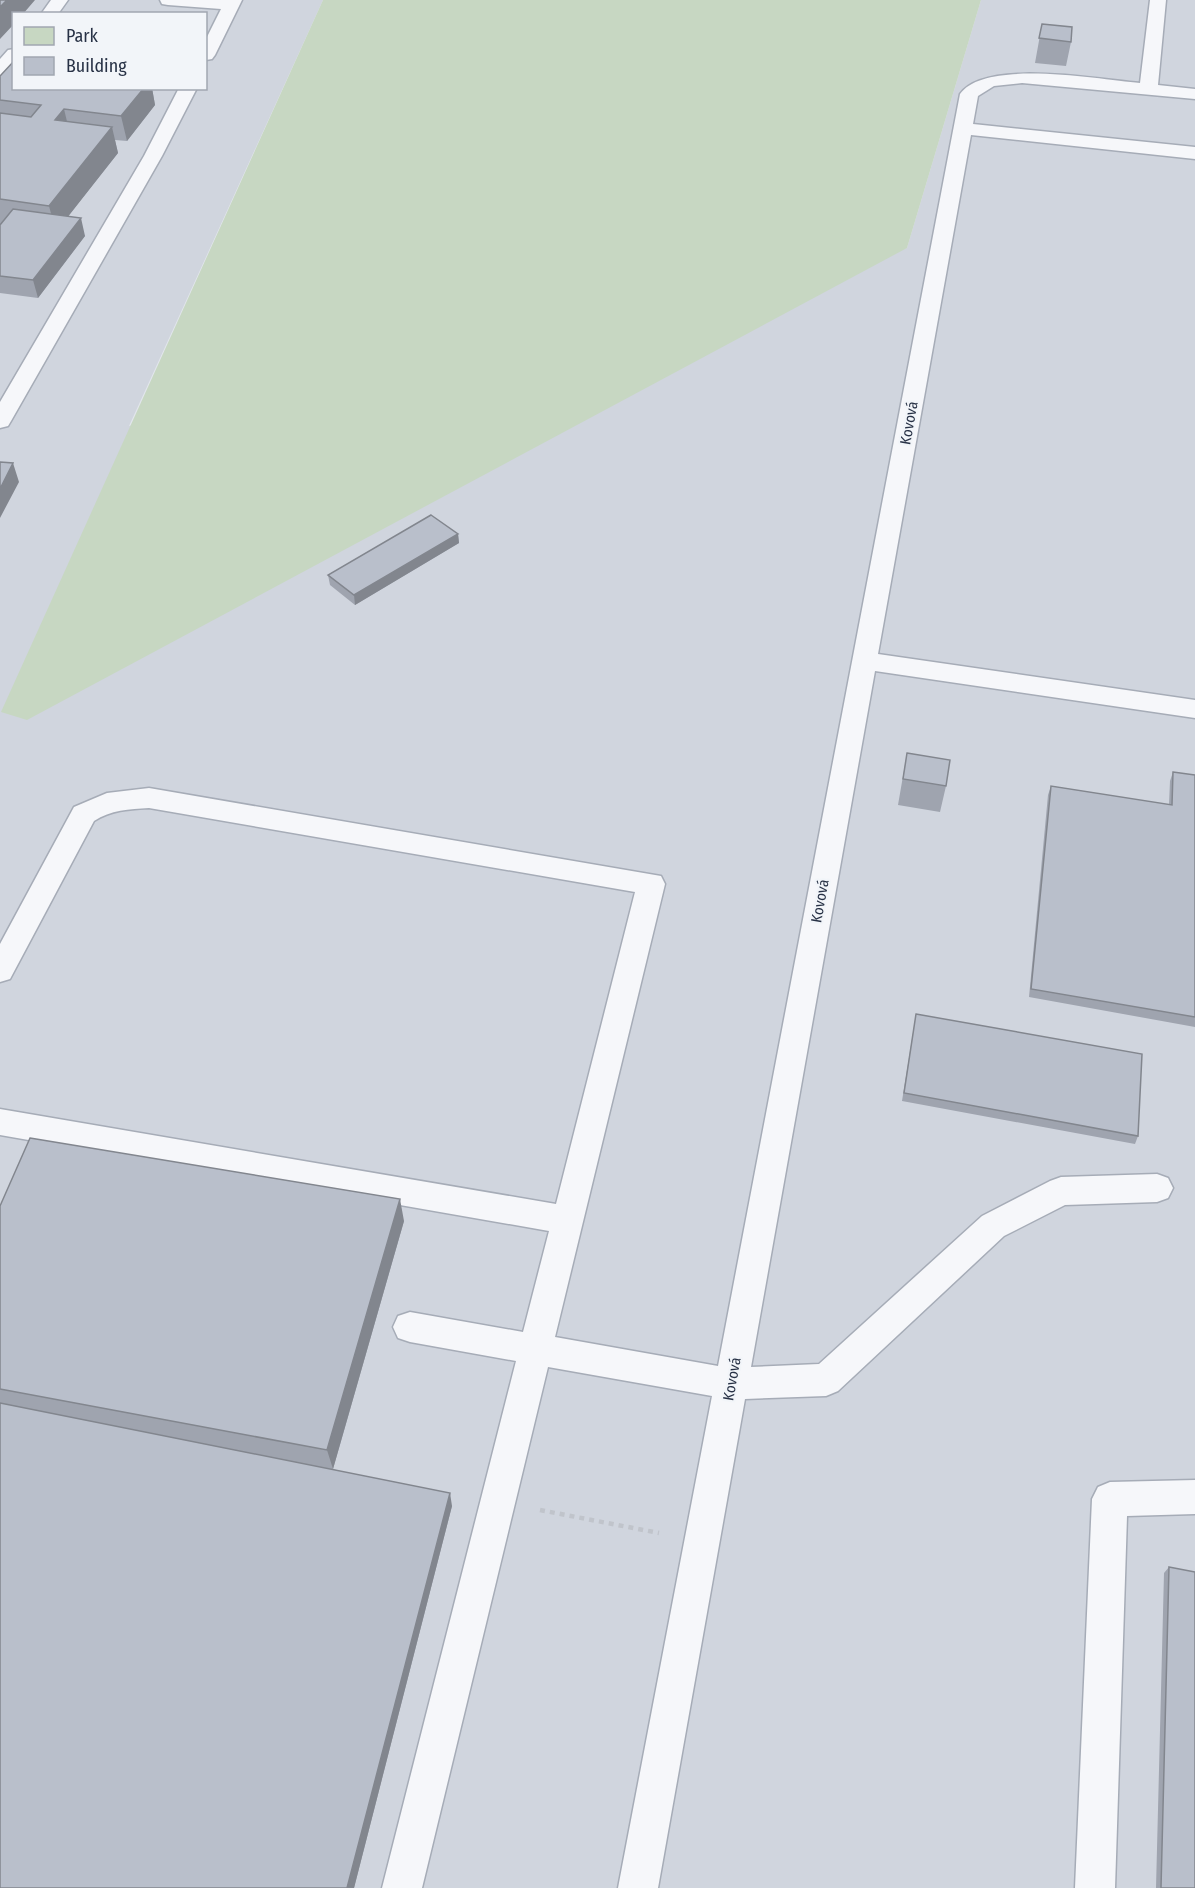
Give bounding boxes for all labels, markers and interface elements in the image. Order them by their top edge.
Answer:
legend [12,12,207,90]
text: Park [66,25,99,47]
text: Building [66,55,127,77]
street label: Kovová [896,400,922,446]
street label: Kovová [807,878,833,924]
street label: Kovová [719,1356,745,1402]

